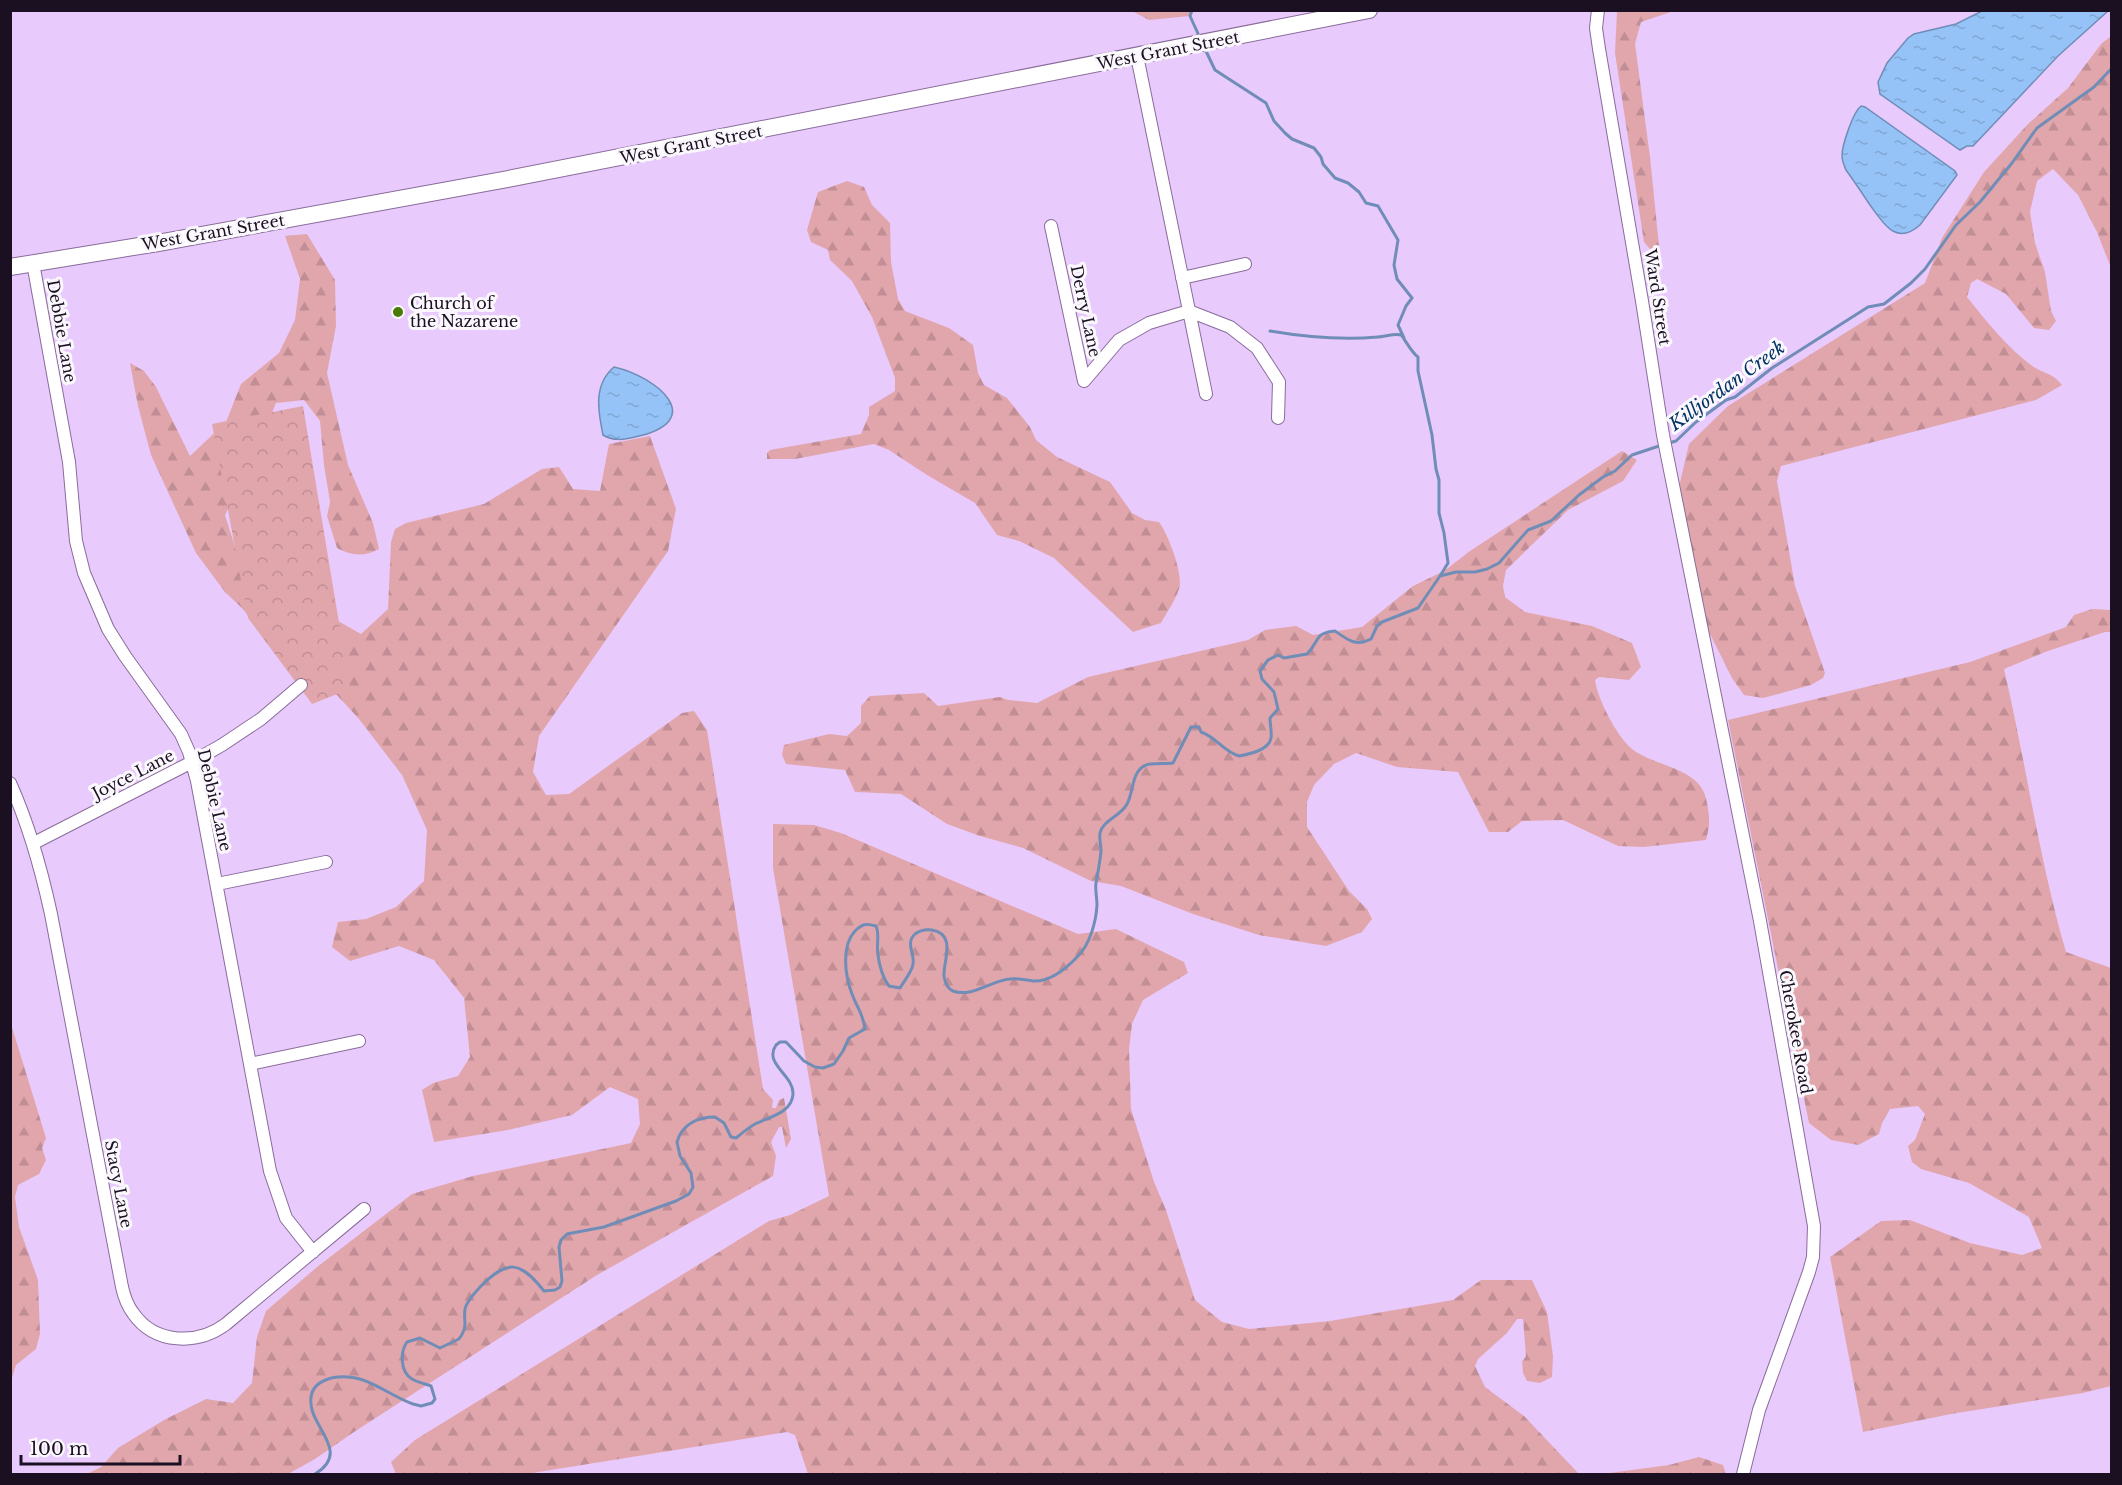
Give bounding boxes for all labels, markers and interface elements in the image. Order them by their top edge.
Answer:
street label: West Grant Street [1094,26,1241,74]
street label: West Grant Street [617,120,764,168]
street label: West Grant Street [139,210,286,255]
street label: Ward Street [1640,246,1675,347]
street label: Derry Lane [1066,263,1106,359]
street label: Debbie Lane [43,278,81,384]
place label: Church of the Nazarene [410,293,518,331]
marker: Church of the Nazarene [391,305,405,319]
water label: Killjordan Creek [1664,337,1789,436]
street label: Joyce Lane [87,745,177,804]
street label: Debbie Lane [194,747,236,853]
street label: Cherokee Road [1775,968,1817,1096]
street label: Stacy Lane [101,1139,137,1229]
scale bar [21,1428,180,1466]
text: 100 m [30,1438,88,1460]

